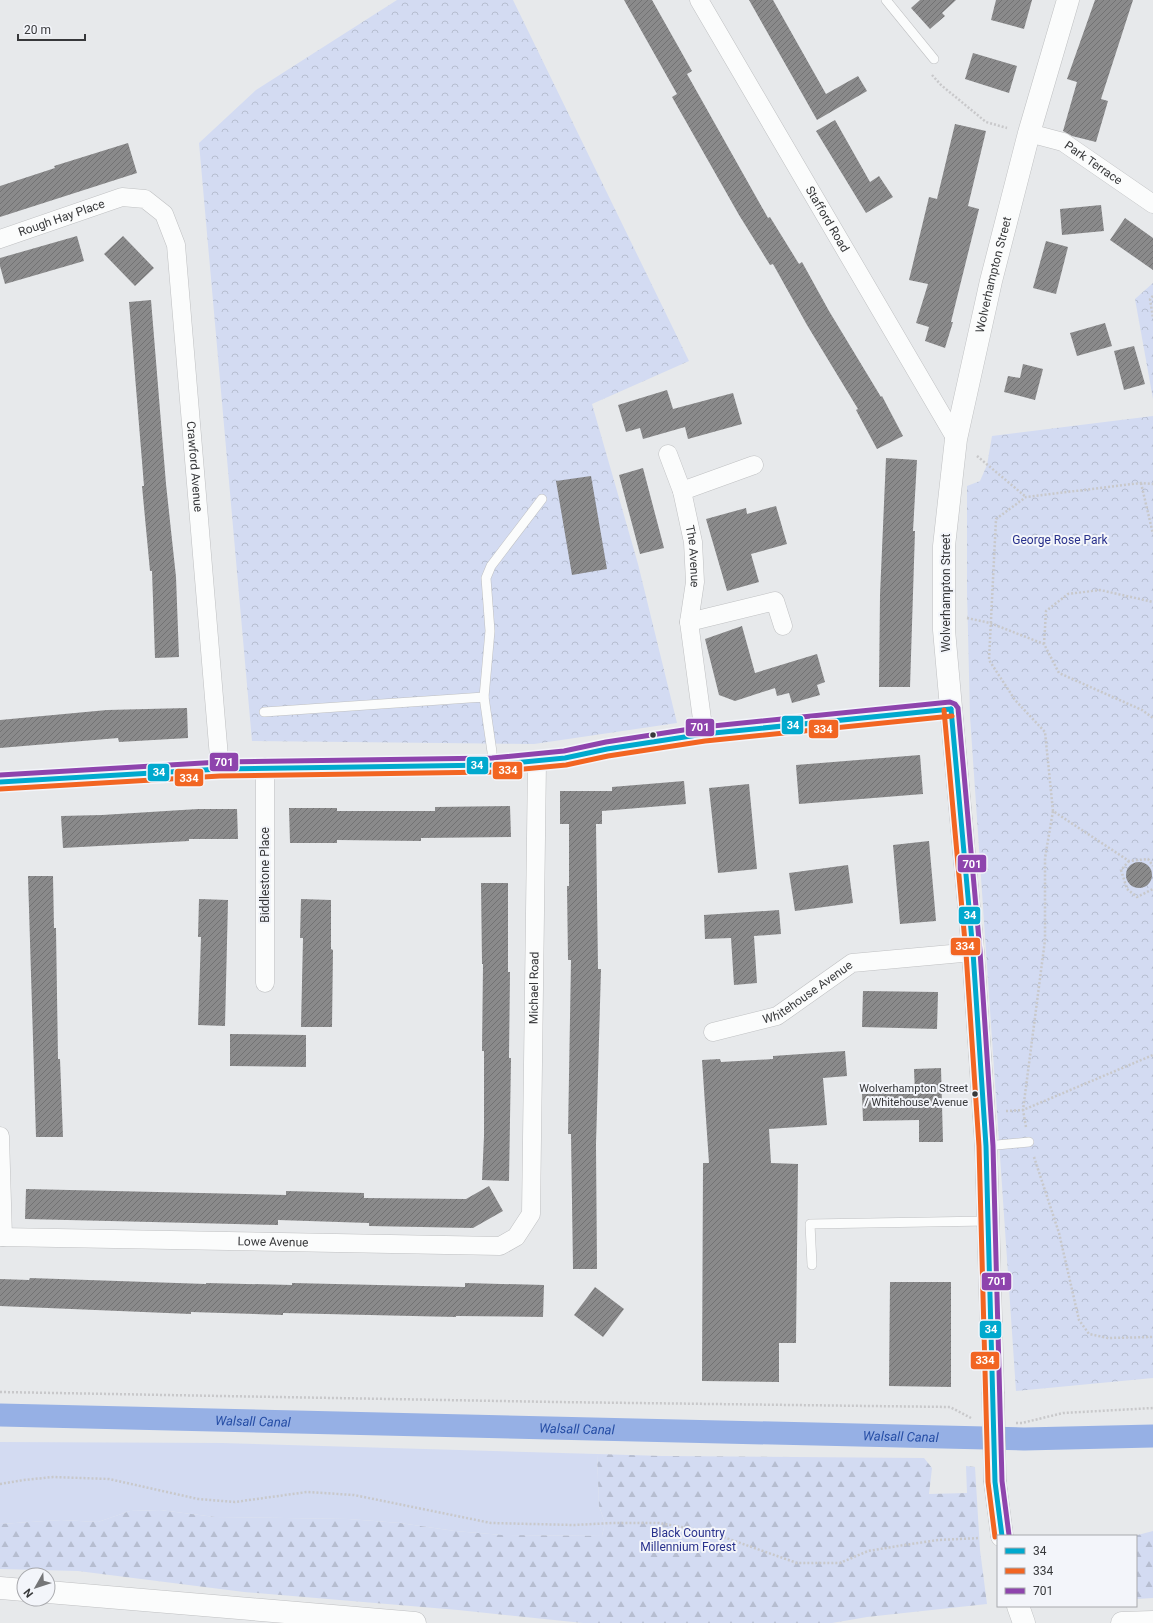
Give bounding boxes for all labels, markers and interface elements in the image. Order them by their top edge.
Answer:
scale bar [18,16,85,42]
text: 20 m [24,23,51,37]
street label: Park Terrace [1062,138,1125,188]
street label: Stafford Road [803,184,852,255]
street label: Rough Hay Place [16,196,107,239]
street label: Wolverhampton Street [973,215,1014,334]
street label: Crawford Avenue [184,421,205,513]
street label: The Avenue [683,524,702,588]
park label: George Rose Park [1012,533,1109,547]
street label: Wolverhampton Street [939,534,953,652]
line badge: 34 [781,715,804,735]
line badge: 701 [685,718,715,737]
text: 34 [787,719,800,732]
line badge: 334 [808,719,839,739]
text: 701 [691,721,709,734]
text: 334 [814,723,833,736]
unlabelled marker [648,730,658,740]
line badge: 701 [209,752,239,772]
text: 701 [215,756,233,769]
line badge: 34 [466,756,489,775]
text: 34 [471,759,484,772]
line badge: 334 [492,761,523,780]
line badge: 34 [147,763,170,782]
text: 334 [499,764,518,777]
text: 34 [153,766,166,779]
line badge: 334 [174,768,204,787]
text: 334 [180,772,199,785]
street label: Biddlestone Place [258,827,272,923]
line badge: 701 [957,854,987,873]
text: 701 [963,858,981,871]
line badge: 34 [958,906,981,925]
text: 34 [964,909,977,922]
line badge: 334 [950,937,981,956]
text: 334 [956,940,975,953]
street label: Michael Road [527,951,541,1024]
street label: Whitehouse Avenue [761,958,855,1026]
place label: Wolverhampton Street / Whitehouse Avenue [859,1082,968,1109]
marker: Wolverhampton Street / Whitehouse Avenue [970,1089,980,1099]
street label: Lowe Avenue [237,1234,309,1250]
line badge: 701 [981,1272,1012,1291]
text: 701 [988,1275,1006,1288]
line badge: 34 [979,1320,1002,1339]
text: 34 [985,1323,998,1336]
line badge: 334 [970,1351,1000,1370]
text: 334 [976,1354,995,1367]
water label: Walsall Canal [215,1413,292,1430]
water label: Walsall Canal [539,1421,616,1437]
water label: Walsall Canal [863,1428,940,1445]
park label: Black Country Millennium Forest [640,1526,736,1554]
legend [997,1535,1137,1607]
text: 34 [1033,1544,1047,1558]
text: 334 [1033,1564,1053,1578]
north arrow [16,1567,56,1607]
text: 701 [1033,1584,1053,1598]
text: N [21,1586,36,1600]

